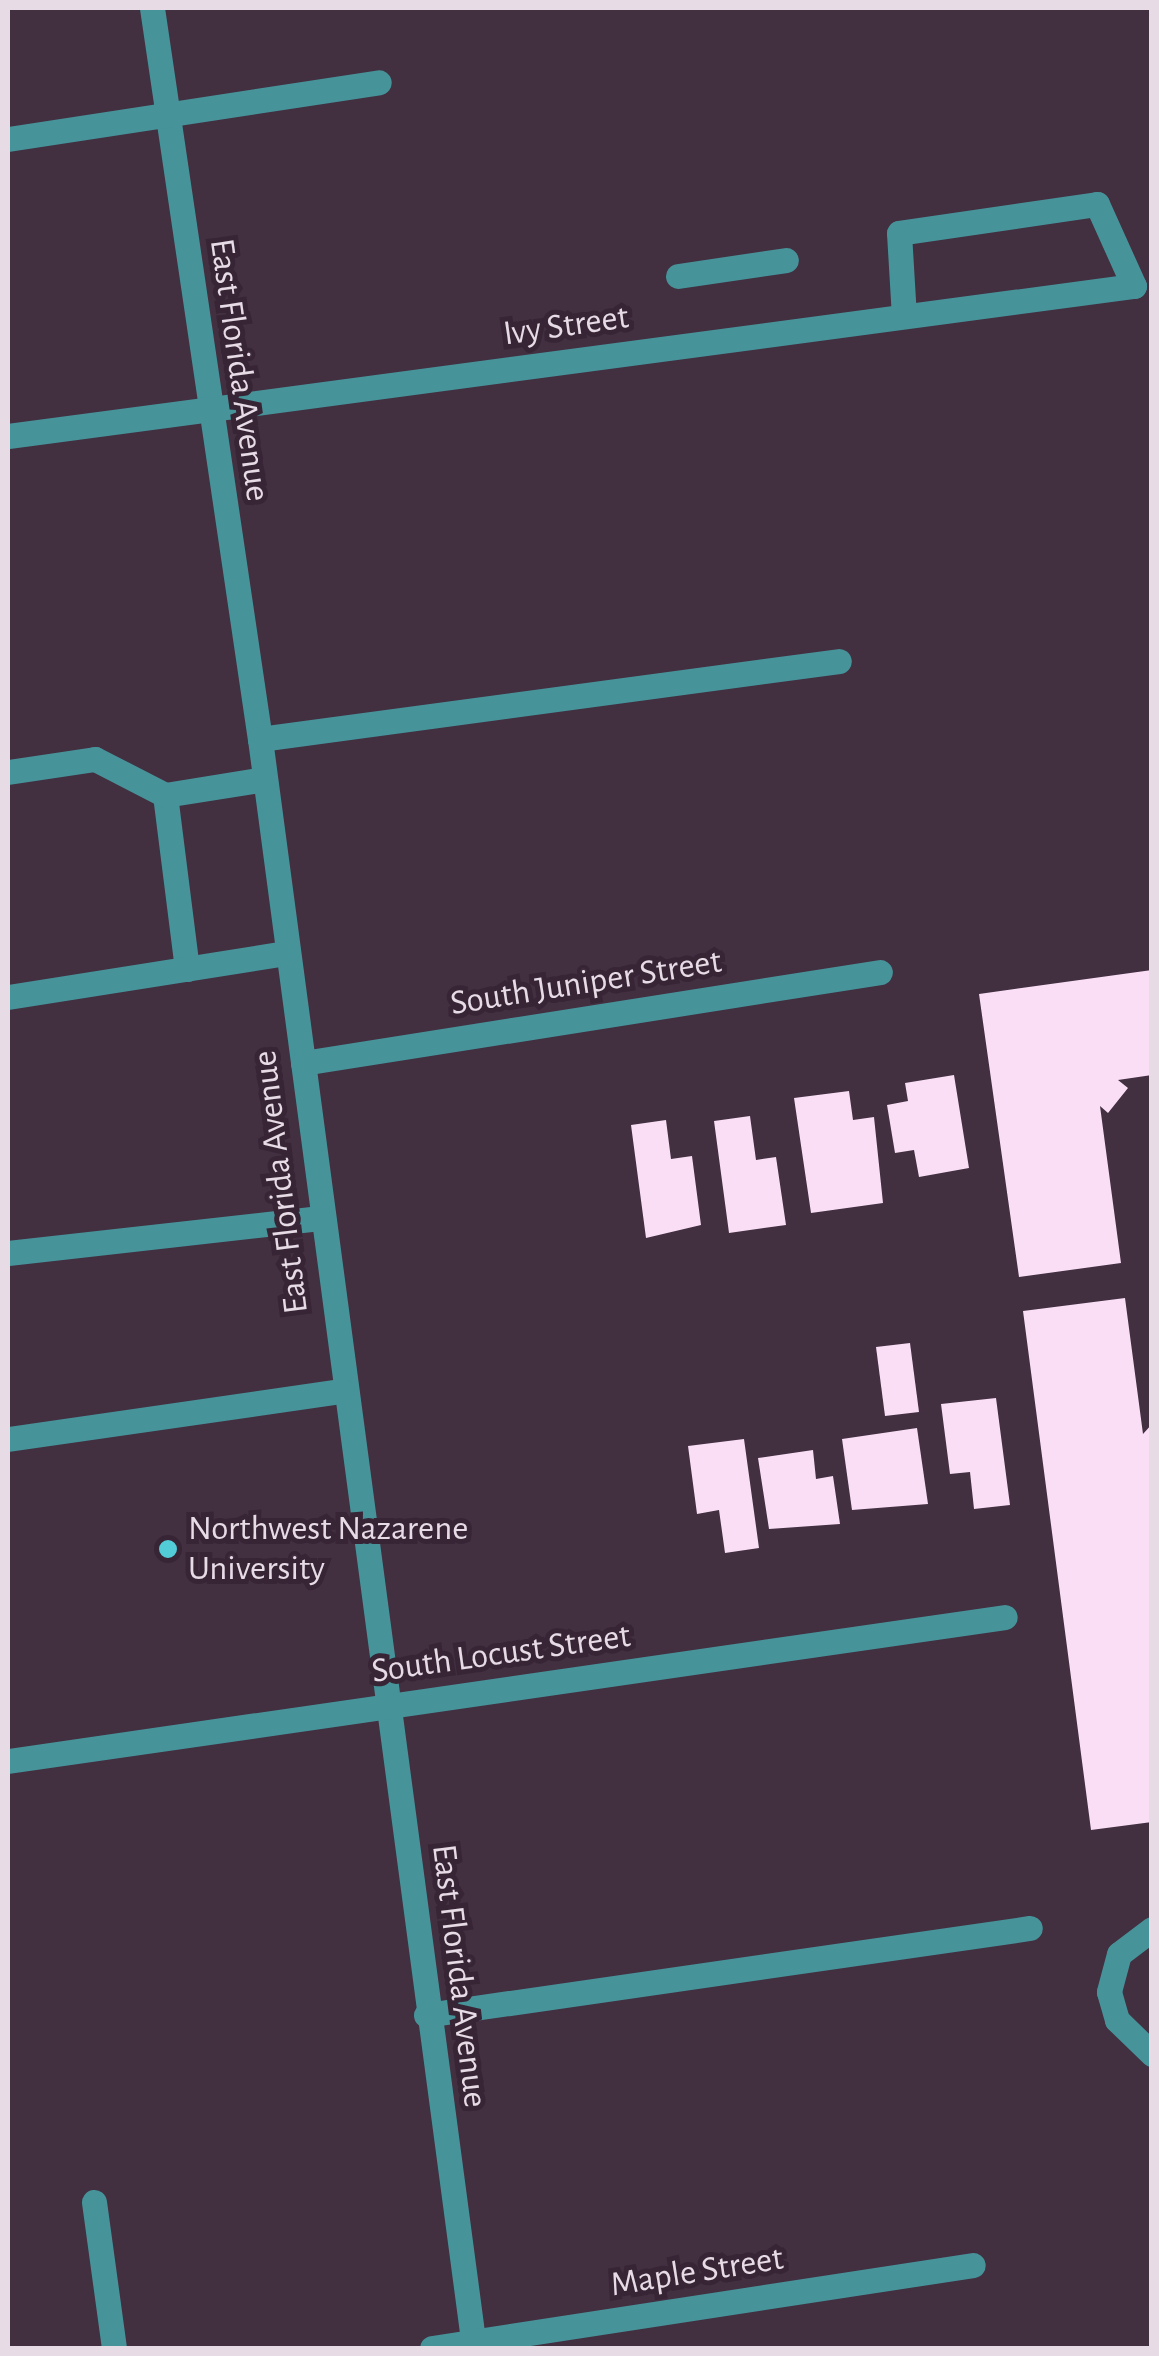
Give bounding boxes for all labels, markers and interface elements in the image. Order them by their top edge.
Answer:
street label: East Florida Avenue [200,236,278,504]
street label: Ivy Street [501,296,631,356]
street label: South Juniper Street [447,941,725,1025]
street label: East Florida Avenue [244,1048,318,1316]
place label: Northwest Nazarene University [188,1508,468,1590]
marker: Northwest Nazarene University [157,1538,179,1560]
street label: South Locust Street [369,1615,633,1693]
street label: East Florida Avenue [422,1842,496,2110]
street label: Maple Street [608,2238,786,2306]

